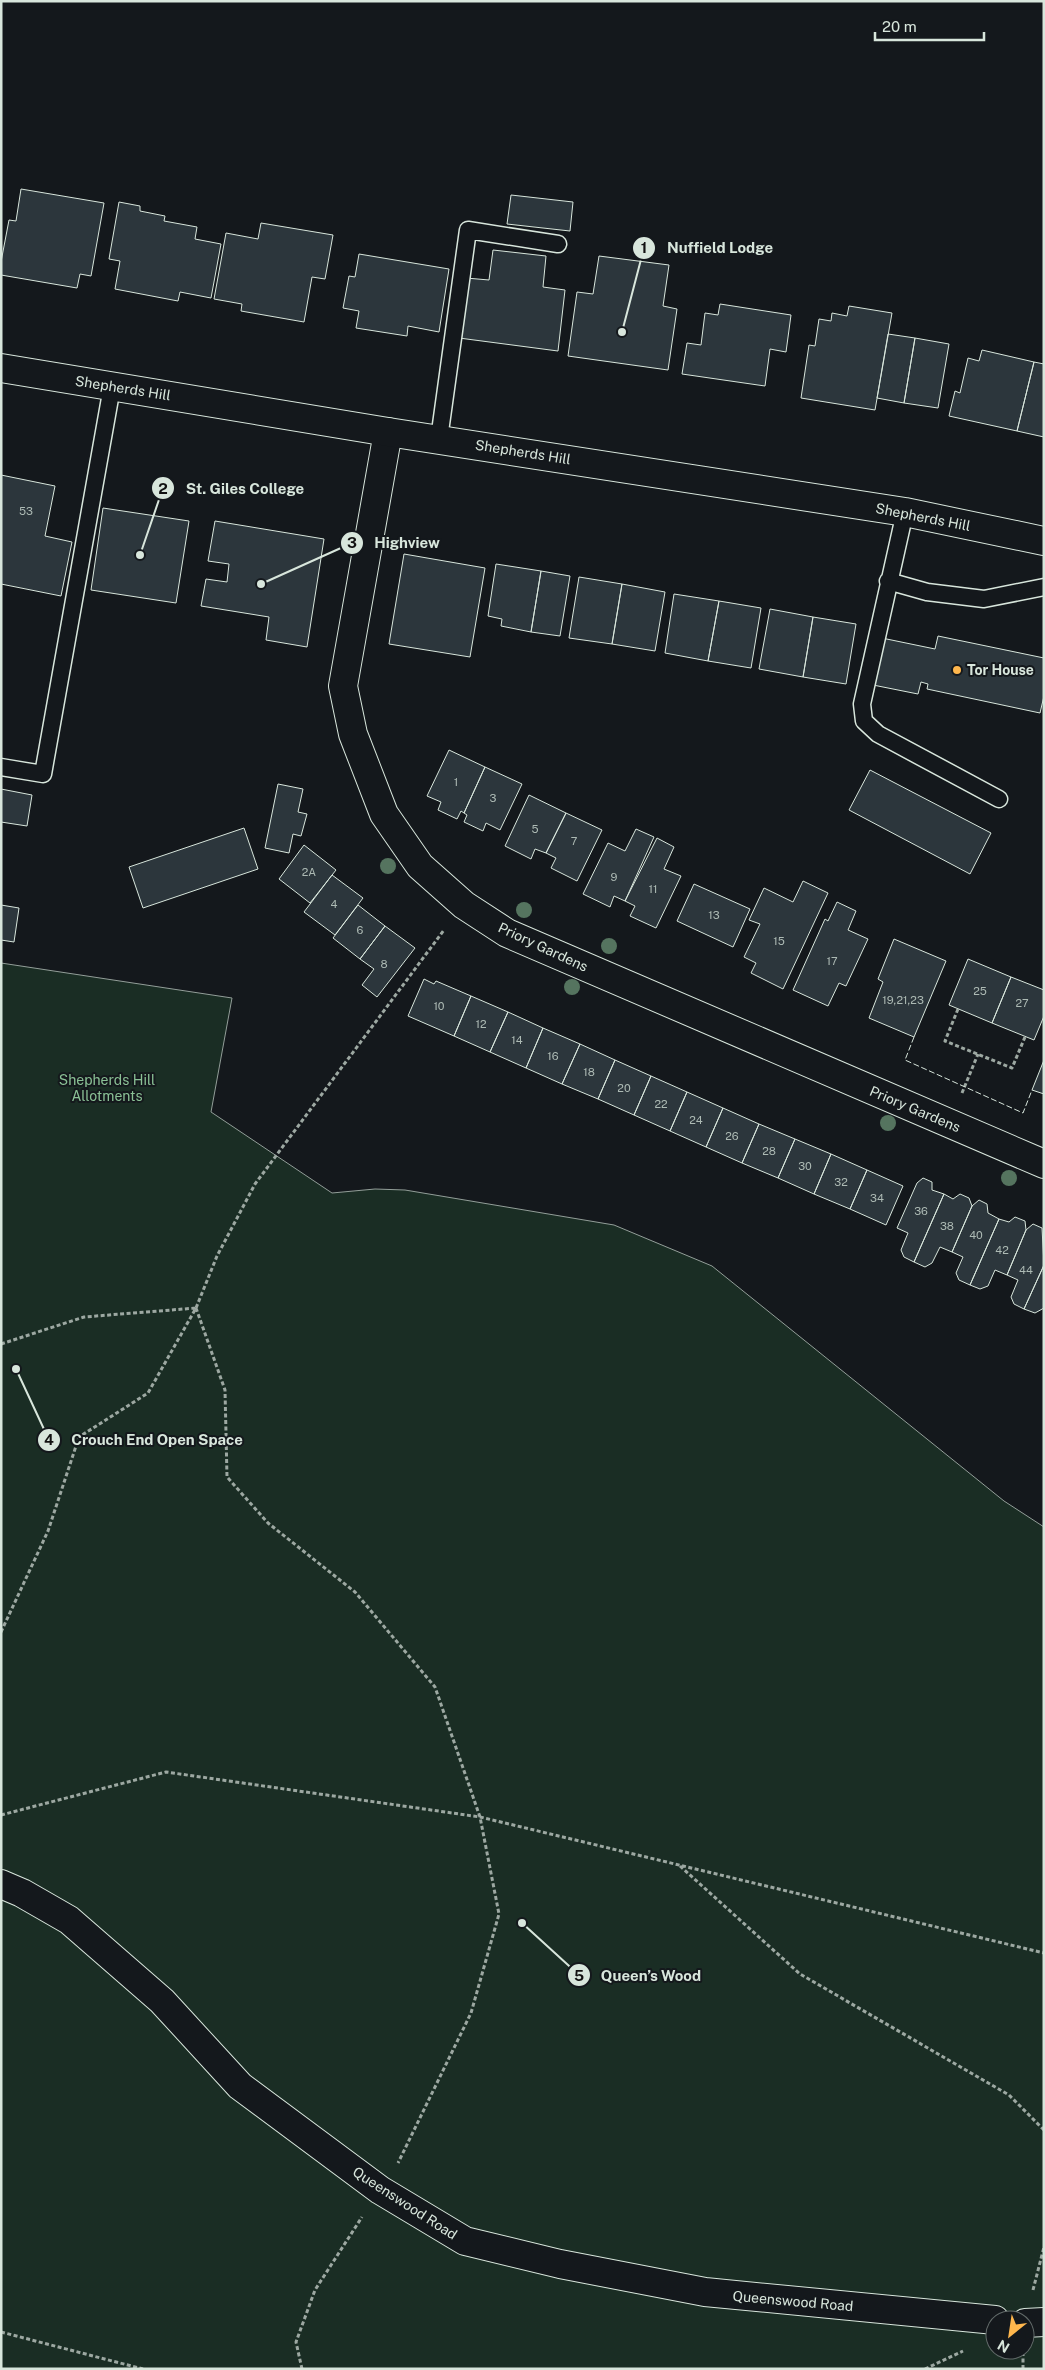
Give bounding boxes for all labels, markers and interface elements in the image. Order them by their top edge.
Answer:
scale bar [875,10,984,42]
text: 20 m [882,18,917,35]
callout: Nuffield Lodge [632,233,783,263]
text: 1 [641,239,647,256]
text: Nuffield Lodge [667,239,773,256]
street label: Shepherds Hill [74,373,172,403]
street label: Shepherds Hill [474,437,572,467]
callout: St. Giles College [150,473,314,503]
text: 2 [158,480,168,497]
text: St. Giles College [186,480,304,497]
street label: Shepherds Hill [874,500,972,534]
house number: 53 [19,505,33,517]
callout: Highview [340,528,450,558]
text: 3 [347,534,357,551]
text: Highview [374,534,440,551]
place label: Tor House [967,662,1034,678]
marker: Tor House [951,664,963,676]
house number: 1 [454,776,458,788]
house number: 3 [490,792,497,804]
house number: 5 [531,823,539,835]
house number: 7 [571,835,578,847]
house number: 2A [302,866,316,878]
house number: 9 [611,871,618,883]
house number: 11 [649,883,657,895]
house number: 4 [331,898,338,910]
house number: 13 [708,909,720,921]
street label: Priory Gardens [496,919,590,975]
house number: 6 [357,924,364,936]
house number: 15 [773,935,785,947]
house number: 17 [826,955,838,967]
house number: 8 [380,958,388,970]
house number: 25 [973,985,987,997]
house number: 19,21,23 [882,994,924,1006]
house number: 27 [1015,997,1029,1009]
house number: 10 [433,1000,445,1012]
house number: 12 [475,1018,487,1030]
house number: 14 [511,1034,523,1046]
house number: 16 [547,1050,559,1062]
house number: 18 [583,1066,595,1078]
park label: Shepherds Hill Allotments [59,1072,155,1104]
house number: 20 [617,1082,631,1094]
street label: Priory Gardens [867,1083,963,1135]
house number: 22 [654,1098,668,1110]
house number: 24 [689,1114,703,1126]
house number: 26 [725,1130,739,1142]
house number: 28 [762,1145,776,1157]
house number: 30 [798,1160,812,1172]
house number: 32 [834,1176,848,1188]
house number: 34 [870,1192,884,1204]
house number: 36 [914,1205,928,1217]
house number: 38 [940,1220,954,1232]
house number: 40 [969,1229,983,1241]
house number: 42 [995,1244,1009,1256]
house number: 44 [1019,1264,1033,1276]
callout: Crouch End Open Space [36,1425,253,1455]
text: 4 [44,1431,54,1448]
text: Crouch End Open Space [71,1431,243,1448]
callout: Queen’s Wood [566,1960,712,1990]
text: 5 [574,1967,584,1984]
text: Queen’s Wood [601,1967,701,1984]
street label: Queenswood Road [350,2163,460,2243]
street label: Queenswood Road [732,2288,854,2314]
north arrow [985,2310,1035,2360]
text: N [995,2337,1012,2356]

